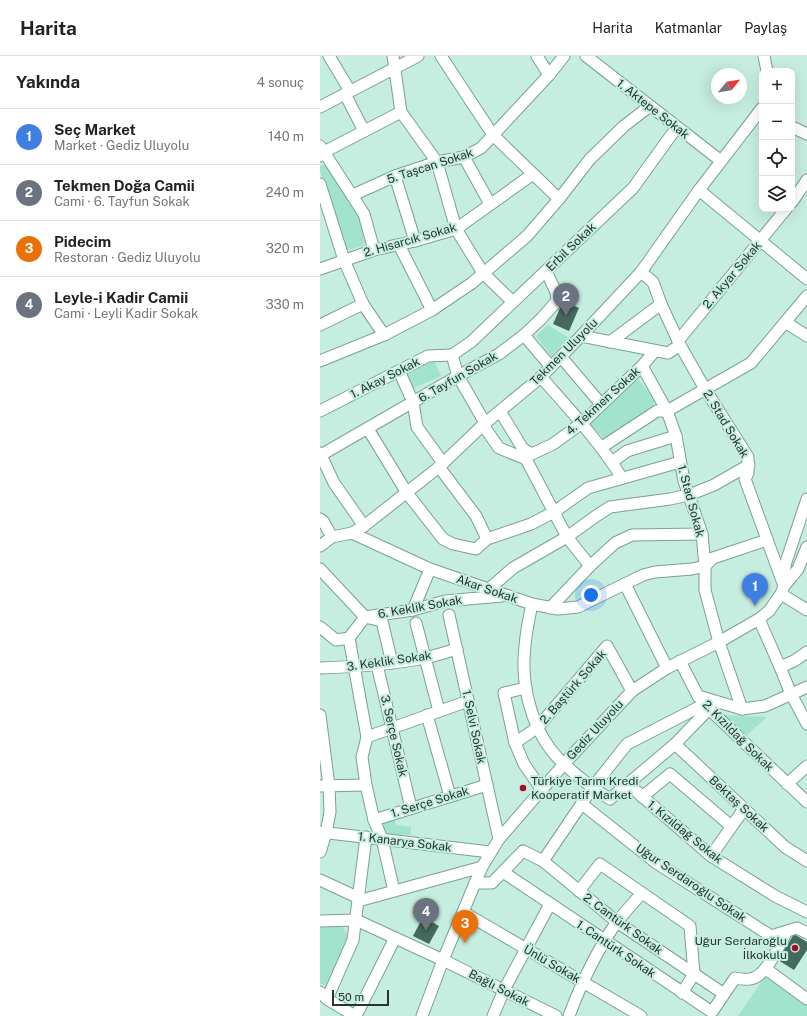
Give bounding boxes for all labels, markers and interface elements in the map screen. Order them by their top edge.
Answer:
text: Harita [20,17,77,39]
text: Harita [592,20,633,36]
text: Katmanlar [655,20,722,36]
text: Paylaş [744,20,787,36]
north arrow [711,68,747,104]
map controls [759,68,795,212]
button: + [759,68,795,104]
text: Yakında [16,72,80,92]
text: 4 sonuç [257,75,304,90]
street label: 1. Aktepe Sokak [614,76,692,142]
button: − [759,104,795,140]
text: Seç Market [54,121,136,138]
text: 1 [26,129,32,144]
text: 140 m [268,129,304,144]
text: Market · Gediz Uluyolu [54,138,189,153]
button: locate [759,140,795,176]
street label: 5. Taşcan Sokak [385,145,475,187]
button: layers [759,176,795,212]
text: Tekmen Doğa Camii [54,177,195,194]
text: 2 [25,185,33,200]
text: 240 m [266,185,304,200]
text: Cami · 6. Tayfun Sokak [54,194,190,209]
street label: 2. Hisarcık Sokak [362,220,458,260]
street label: Erbil Sokak [543,220,599,274]
text: Pidecim [54,233,111,250]
street label: 2. Akyar Sokak [700,238,764,311]
text: 3 [25,241,33,256]
text: 320 m [266,241,304,256]
text: Restoran · Gediz Uluyolu [54,250,200,265]
pin: 2 [553,283,579,316]
text: Leyle-i Kadir Camii [54,289,188,306]
text: 4 [25,297,33,312]
text: 330 m [265,297,304,312]
text: Cami · Leyli Kadir Sokak [54,306,198,321]
street label: Tekmen Uluyolu [528,316,600,388]
street label: 6. Tayfun Sokak [416,349,500,405]
street label: 1. Akay Sokak [348,354,422,401]
street label: 4. Tekmen Sokak [563,364,643,438]
street label: 2. Stad Sokak [700,388,752,461]
street label: 1. Stad Sokak [675,463,707,539]
street label: Akar Sokak [454,572,520,606]
pin: 1 [742,573,768,606]
your location [581,585,601,605]
street label: 6. Keklik Sokak [377,593,464,621]
street label: 2. Baştürk Sokak [537,647,609,727]
street label: 3. Keklik Sokak [346,648,433,674]
street label: 1. Selvi Sokak [459,689,489,766]
street label: 3. Serçe Sokak [378,694,410,778]
street label: Gediz Uluyolu [564,697,626,763]
street label: 2. Kızıldağ Sokak [700,698,777,775]
street label: Bektaş Sokak [706,773,772,835]
place label: Türkiye Tarım Kredi Kooperatif Market [531,774,639,802]
street label: 1. Serçe Sokak [389,783,471,821]
marker: Türkiye Tarım Kredi Kooperatif Market [518,783,528,793]
street label: 1. Kızıldağ Sokak [645,797,726,867]
street label: 1. Kanarya Sokak [357,829,453,855]
street label: Uğur Serdaroğlu Sokak [633,841,749,925]
street label: 2. Cantürk Sokak [580,890,666,958]
pin: 4 [413,898,439,931]
pin: 3 [452,910,478,943]
street label: 1. Cantürk Sokak [574,917,659,981]
place label: Uğur Serdaroğlu İlkokulu [694,934,787,962]
street label: Ünlü Sokak [521,942,583,986]
marker: Uğur Serdaroğlu İlkokulu [790,943,800,953]
street label: Bağlı Sokak [466,967,532,1009]
scale bar [332,988,389,1007]
text: 50 m [338,991,364,1003]

